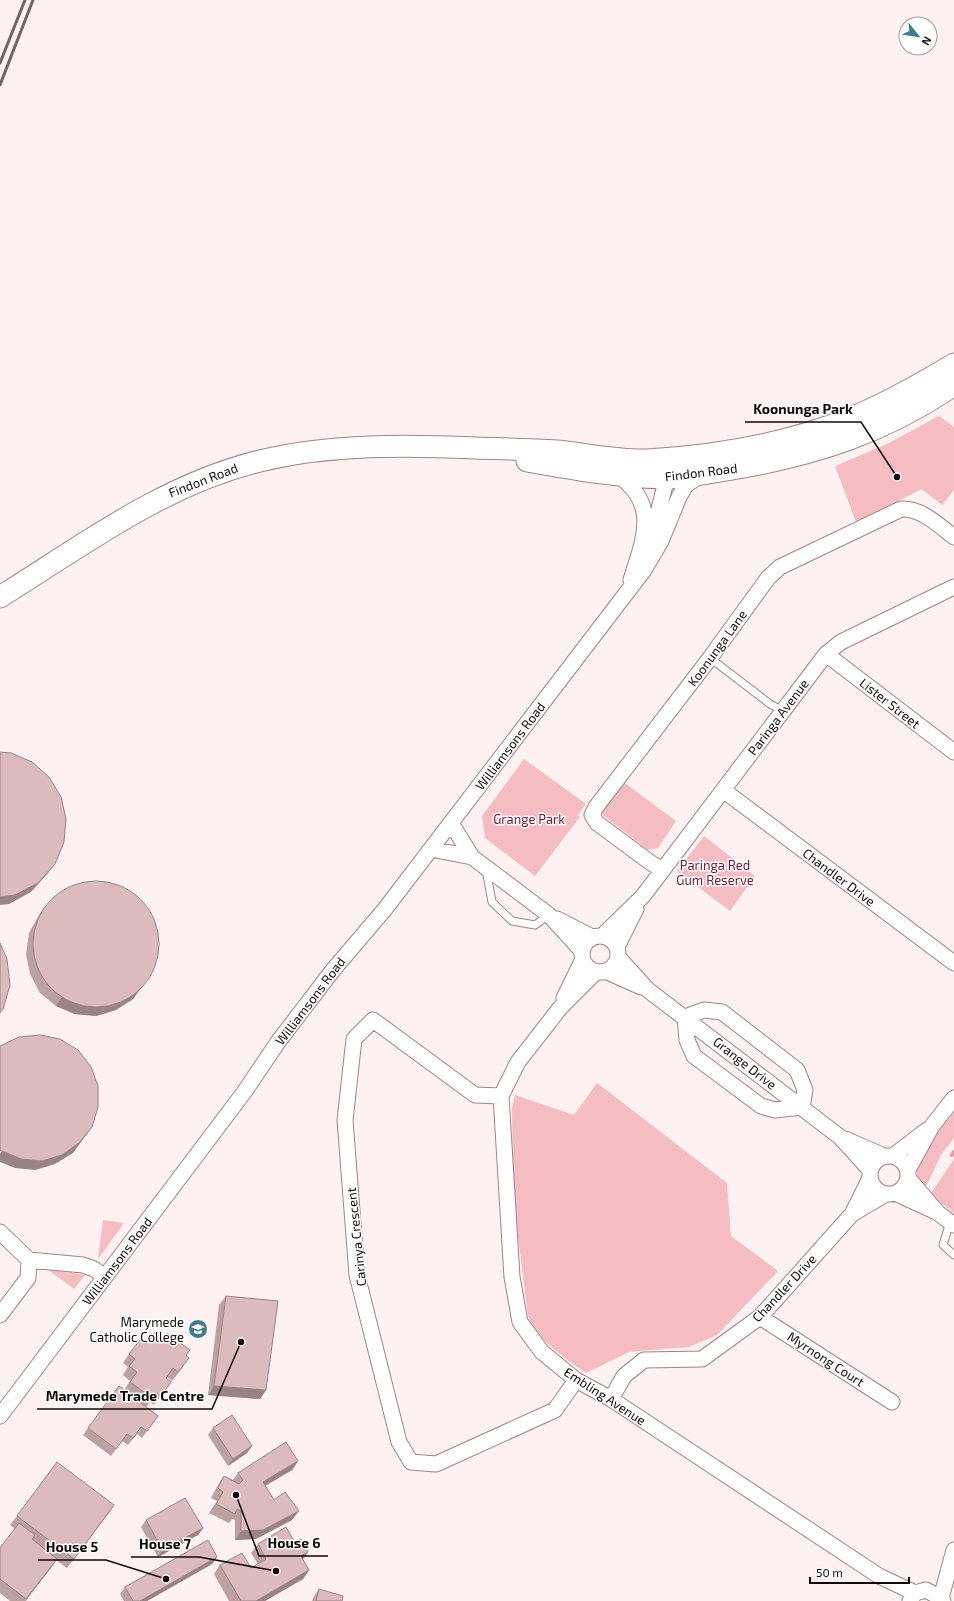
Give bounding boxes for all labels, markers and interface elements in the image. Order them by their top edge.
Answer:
north arrow [898,16,938,56]
text: N [919,35,935,48]
callout: Koonunga Park [745,396,861,422]
text: Koonunga Park [753,400,853,417]
street label: Findon Road [166,459,240,501]
street label: Findon Road [664,460,738,484]
street label: Koonunga Lane [684,607,750,689]
street label: Lister Street [857,674,923,732]
street label: Paringa Avenue [744,676,812,758]
street label: Williamsons Road [472,699,548,793]
park label: Grange Park [493,811,565,827]
street label: Chandler Drive [800,845,878,909]
park label: Paringa Red Gum Reserve [676,857,754,888]
street label: Williamsons Road [272,954,348,1048]
street label: Grange Drive [710,1033,780,1093]
street label: Carinya Crescent [343,1187,369,1287]
street label: Williamsons Road [79,1214,155,1308]
street label: Chandler Drive [749,1251,819,1325]
place label: Marymede Catholic College [90,1314,184,1345]
school or university icon: Marymede Catholic College [187,1318,209,1340]
street label: Myrnong Court [785,1328,868,1390]
street label: Embling Avenue [561,1364,649,1428]
callout: Marymede Trade Centre [37,1383,212,1409]
text: Marymede Trade Centre [46,1387,204,1404]
callout: House 6 [259,1530,328,1556]
callout: House 7 [131,1531,199,1557]
callout: House 5 [38,1534,106,1560]
text: House 6 [268,1534,320,1551]
text: House 7 [139,1535,192,1552]
text: House 5 [46,1538,98,1555]
scale bar [810,1559,909,1585]
text: 50 m [816,1565,843,1579]

